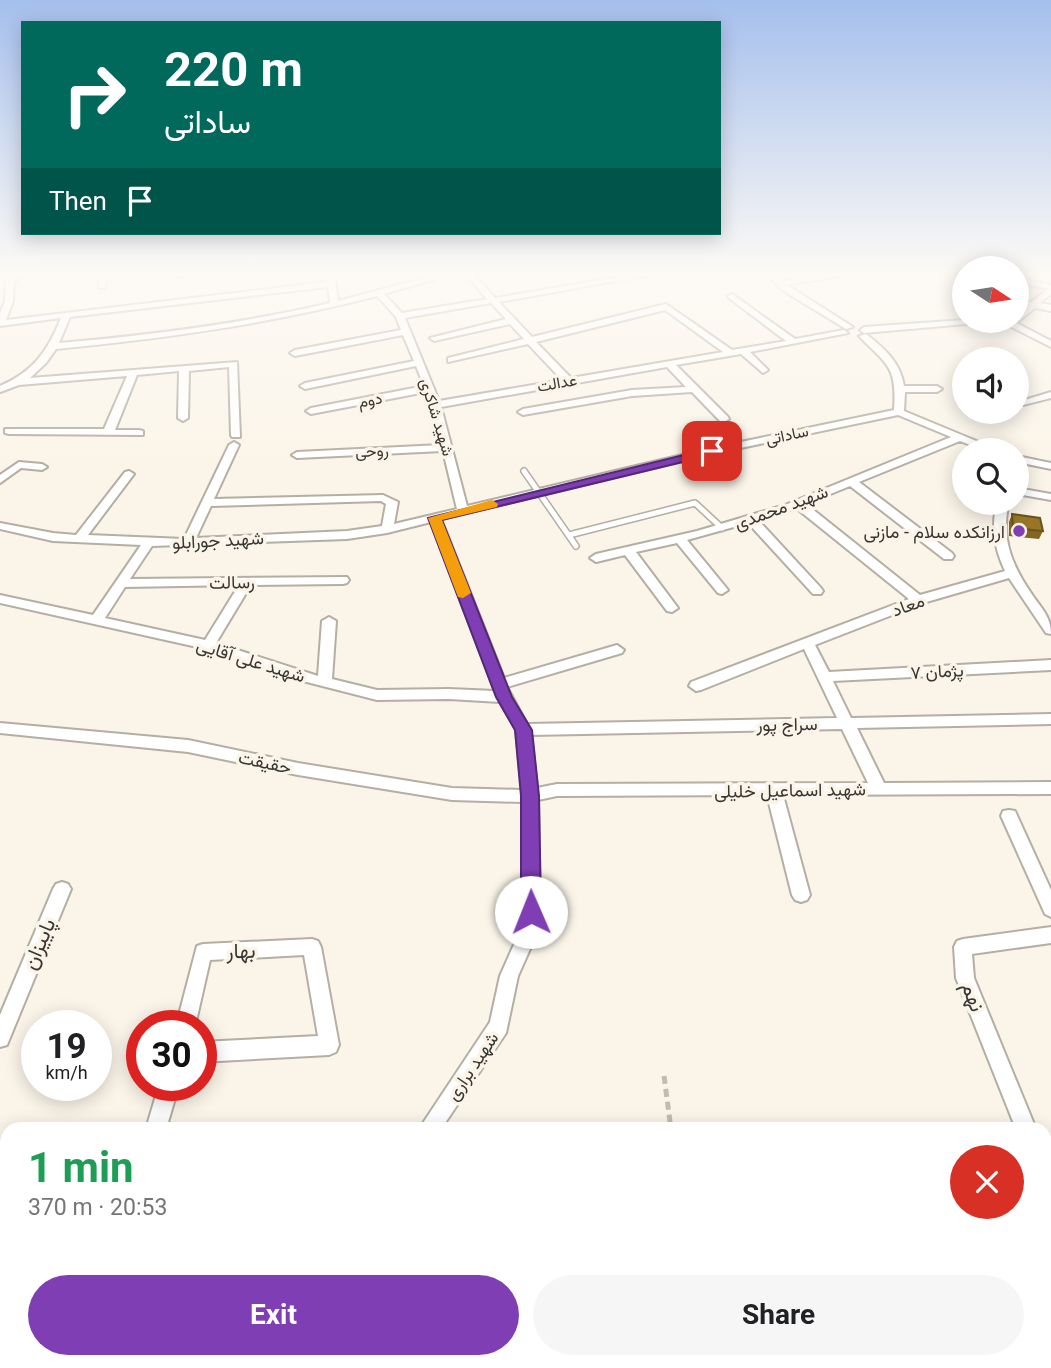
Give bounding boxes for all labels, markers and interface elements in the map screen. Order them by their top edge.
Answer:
text: 220 m [164,41,303,98]
icon: right [49,49,140,140]
text: ساداتی [164,103,251,141]
icon: arrive [121,182,159,220]
text: Then [49,186,107,216]
north arrow [952,256,1029,332]
map controls [952,256,1029,515]
button: sound [952,347,1029,424]
street label: عدالت [536,370,578,396]
street label: شهید شاکری [415,376,458,458]
street label: دوم [356,388,384,413]
pin [682,421,742,481]
street label: ساداتی [764,421,810,450]
icon: arrive [693,432,731,470]
button: search [952,438,1029,515]
street label: روحی [355,441,389,462]
street label: شهید محمدی [731,480,831,535]
place label: ارزانکده سلام - مازنی [863,521,1005,544]
marker: ارزانکده سلام - مازنی [1011,523,1027,539]
street label: شهید جورابلو [172,527,265,554]
street label: رسالت [209,571,255,594]
street label: معاد [889,589,927,621]
street label: شهید علی آقایی [194,634,308,687]
street label: پژمان ۷ [910,659,964,685]
street label: سراج پور [755,713,818,737]
street label: حقیقت [237,746,293,778]
street label: شهید اسماعیل خلیلی [714,778,866,803]
position arrow [494,875,568,949]
street label: پاییزان [18,915,62,974]
street label: بهار [225,939,256,964]
street label: نهم [955,979,990,1016]
speed limit sign: 30 [126,1010,217,1101]
text: 19 [46,1026,87,1067]
street label: شهید براری [442,1028,503,1105]
text: km/h [45,1062,88,1083]
text: 1 min [28,1143,134,1192]
button: close [950,1145,1024,1219]
text: 370 m · 20:53 [28,1194,167,1221]
button: Exit [28,1275,519,1355]
button: Share [533,1275,1024,1355]

